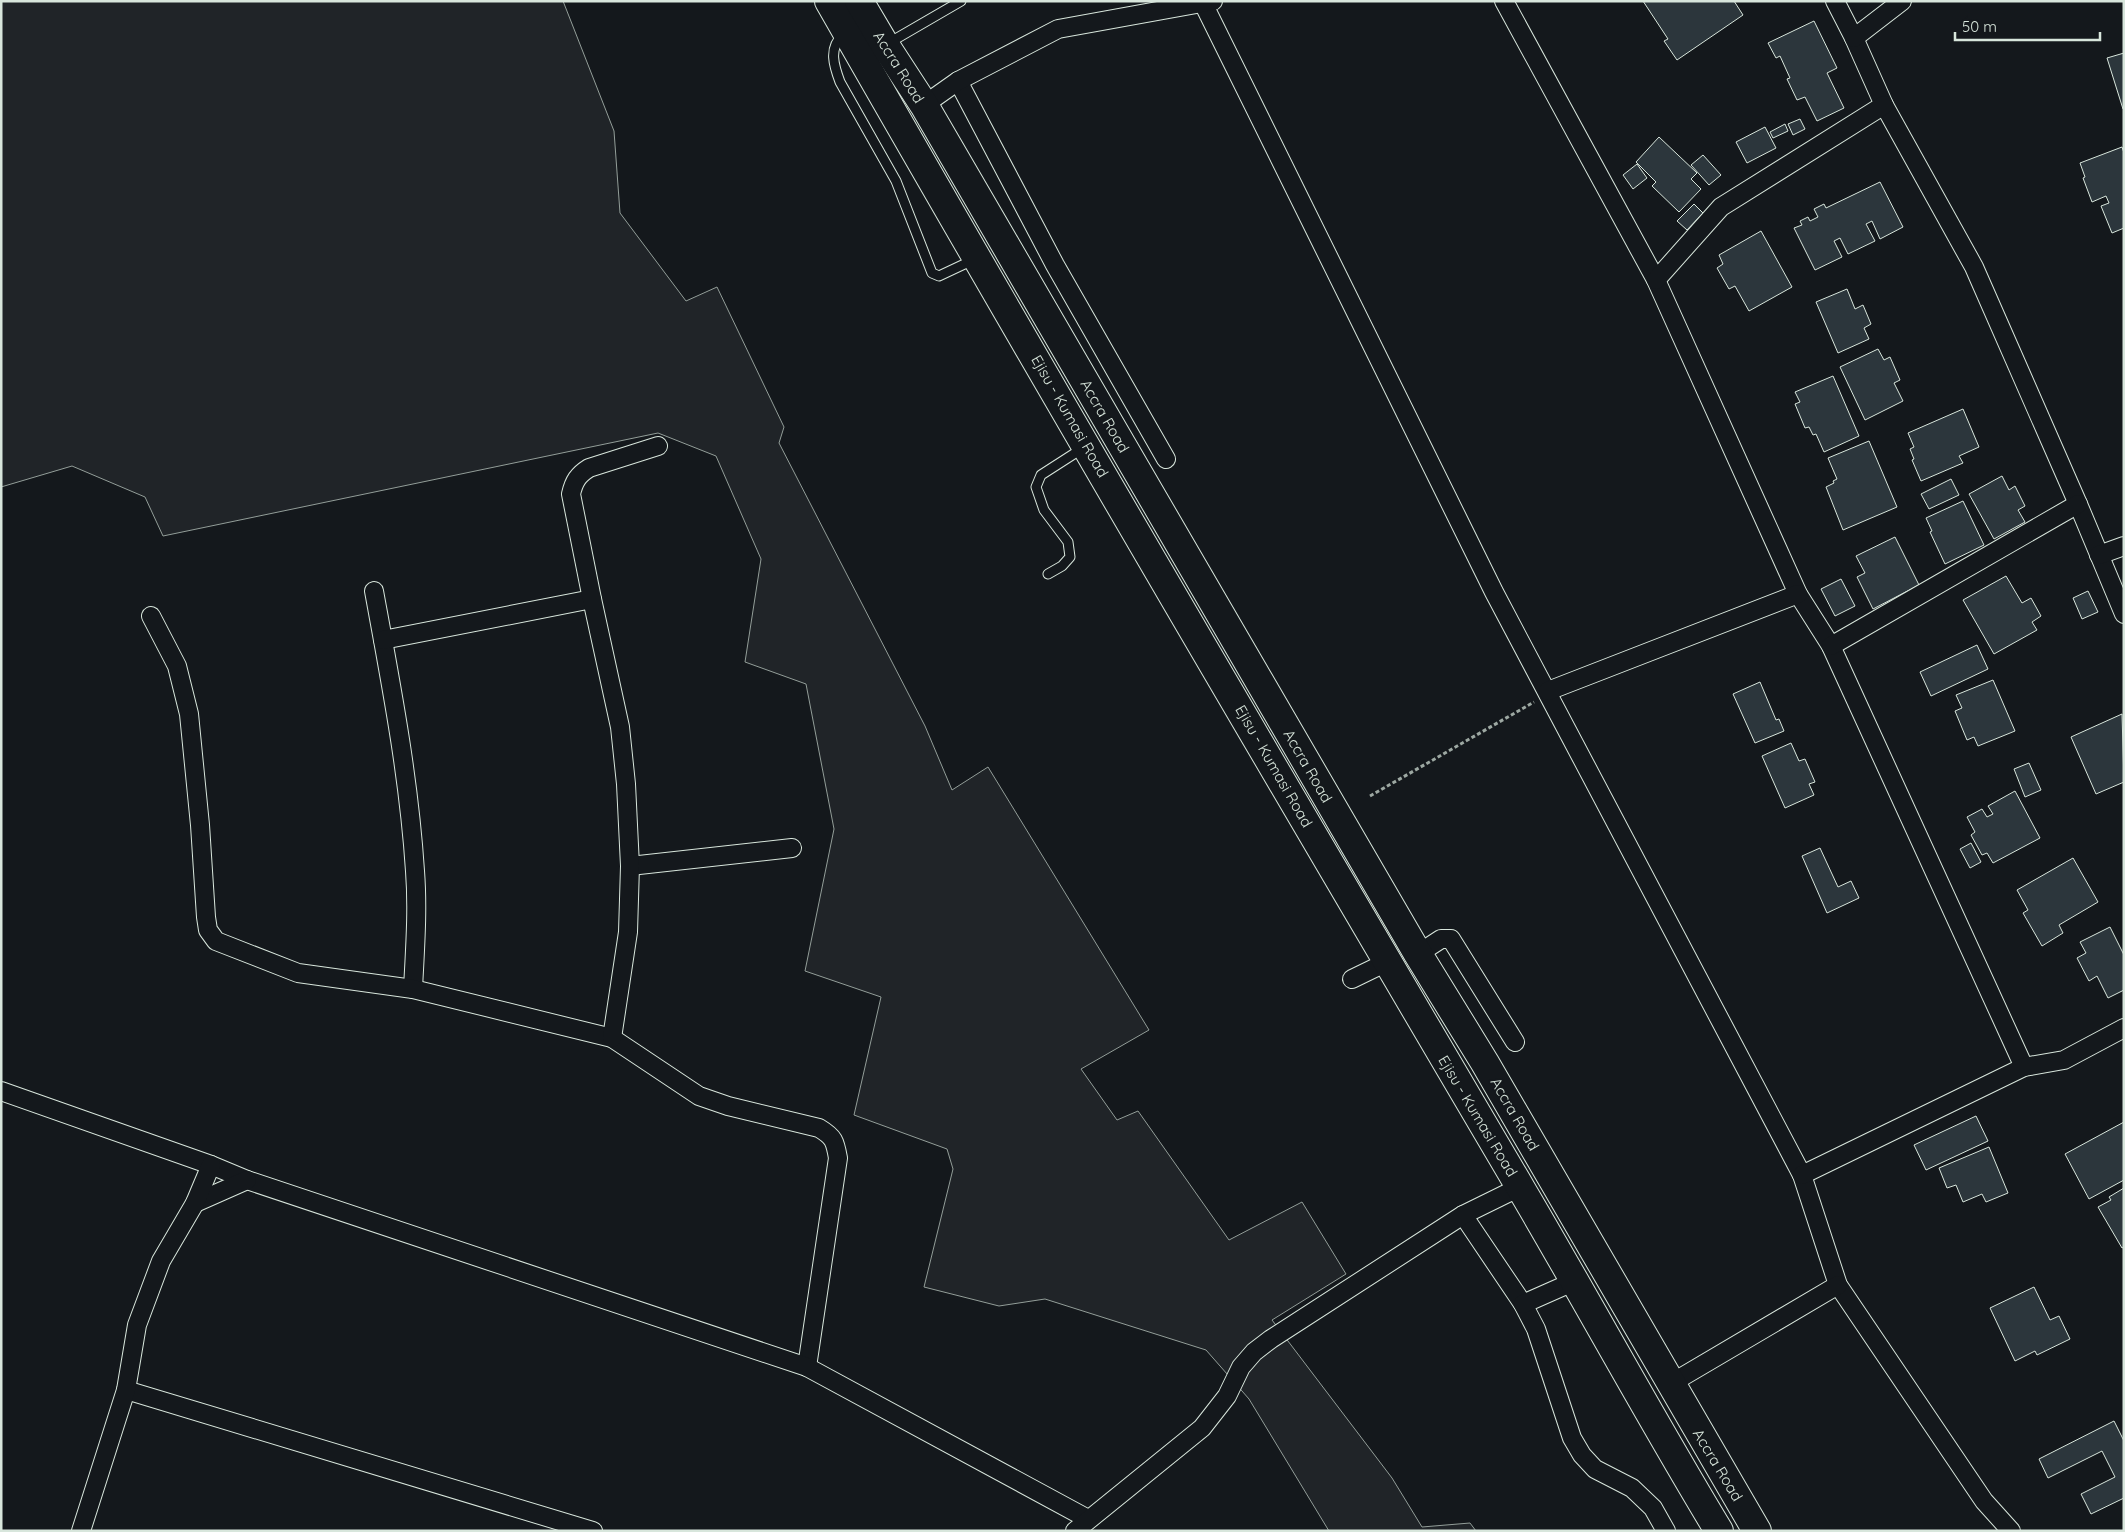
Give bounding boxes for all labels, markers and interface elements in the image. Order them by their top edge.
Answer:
scale bar [1955,10,2100,42]
text: 50 m [1962,17,1997,36]
street label: Accra Road [869,28,929,106]
street label: Ejisu - Kumasi Road [1027,351,1113,481]
street label: Accra Road [1076,376,1134,456]
street label: Ejisu - Kumasi Road [1231,701,1317,831]
street label: Accra Road [1279,726,1337,806]
street label: Ejisu - Kumasi Road [1434,1052,1522,1180]
street label: Accra Road [1486,1074,1544,1154]
street label: Accra Road [1689,1425,1747,1505]

